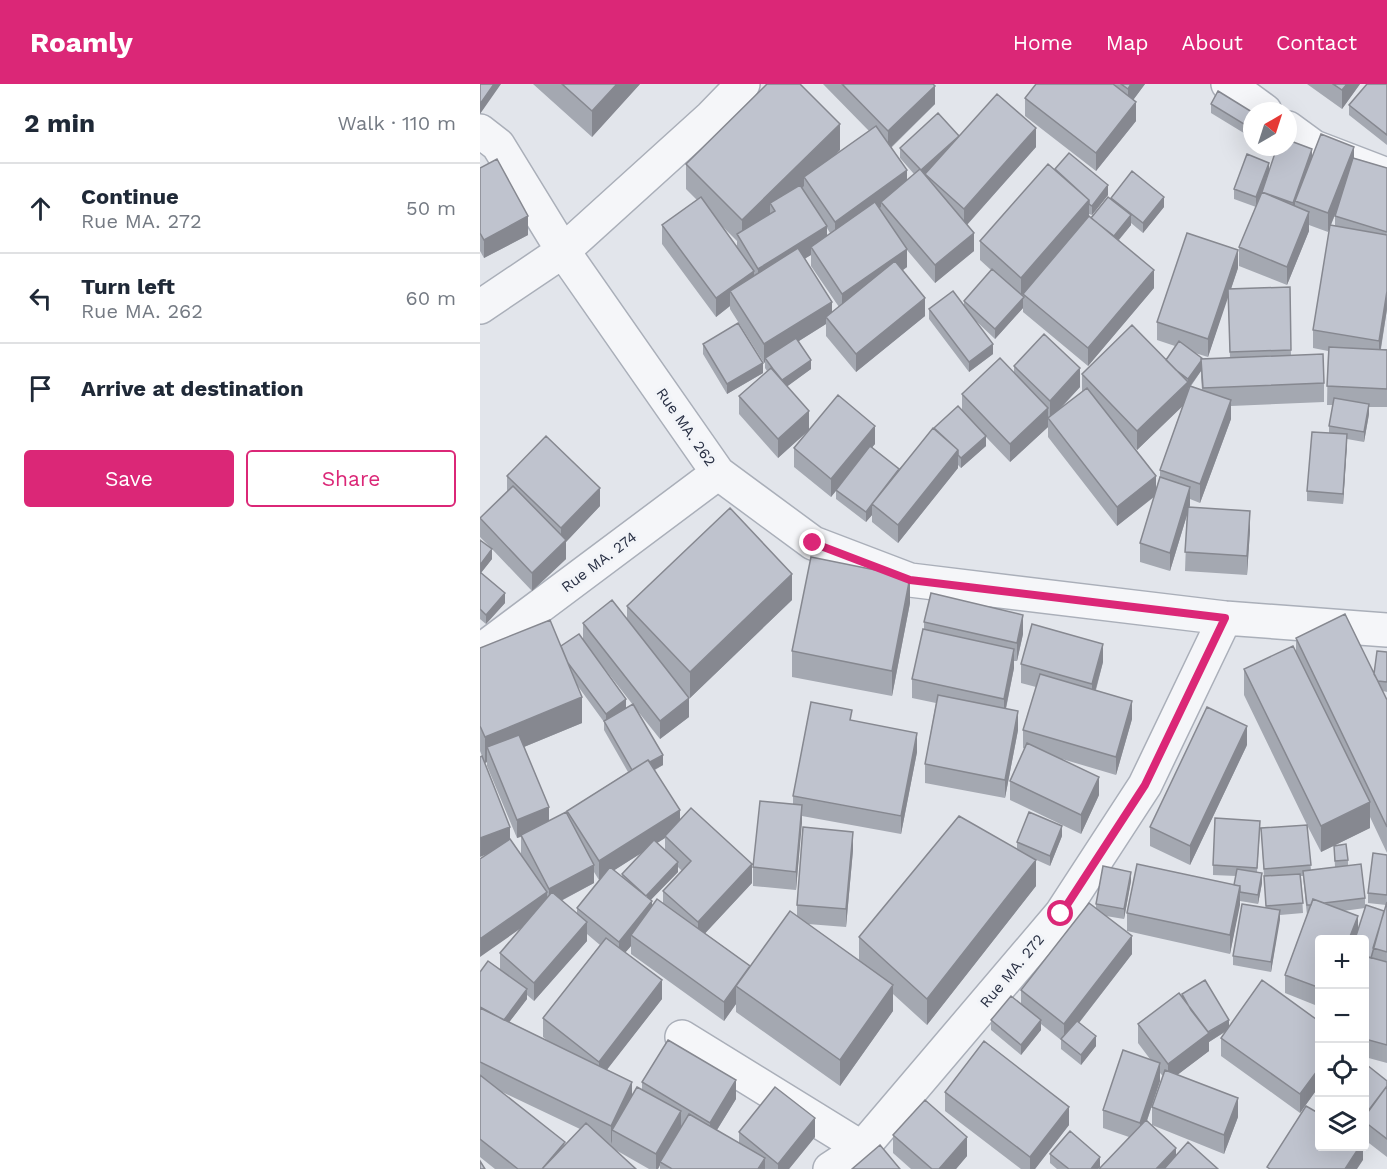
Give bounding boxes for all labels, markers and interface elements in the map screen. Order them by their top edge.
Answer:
text: Roamly [30,26,133,59]
text: Home [1013,30,1073,55]
text: Map [1106,30,1149,55]
text: About [1182,30,1243,55]
text: Contact [1276,30,1357,55]
north arrow [1243,102,1297,156]
text: 2 min [24,108,95,138]
text: Walk · 110 m [338,111,456,135]
text: Continue [81,184,179,209]
icon: ahead [24,192,57,225]
text: 50 m [406,196,456,220]
text: Rue MA. 272 [81,209,202,233]
text: Turn left [81,274,175,299]
icon: left [24,282,57,315]
text: 60 m [406,286,456,310]
text: Rue MA. 262 [81,299,203,323]
icon: arrive [24,372,57,405]
text: Arrive at destination [81,376,304,401]
street label: Rue MA. 262 [652,384,720,470]
button: Save [24,450,234,507]
button: Share [246,450,456,507]
street label: Rue MA. 274 [558,528,640,596]
route end [799,529,825,555]
route start [1047,900,1073,926]
street label: Rue MA. 272 [976,931,1048,1011]
map controls [1315,935,1369,1151]
button: + [1315,935,1369,989]
button: − [1315,989,1369,1043]
button: locate [1315,1043,1369,1097]
button: layers [1315,1097,1369,1151]

